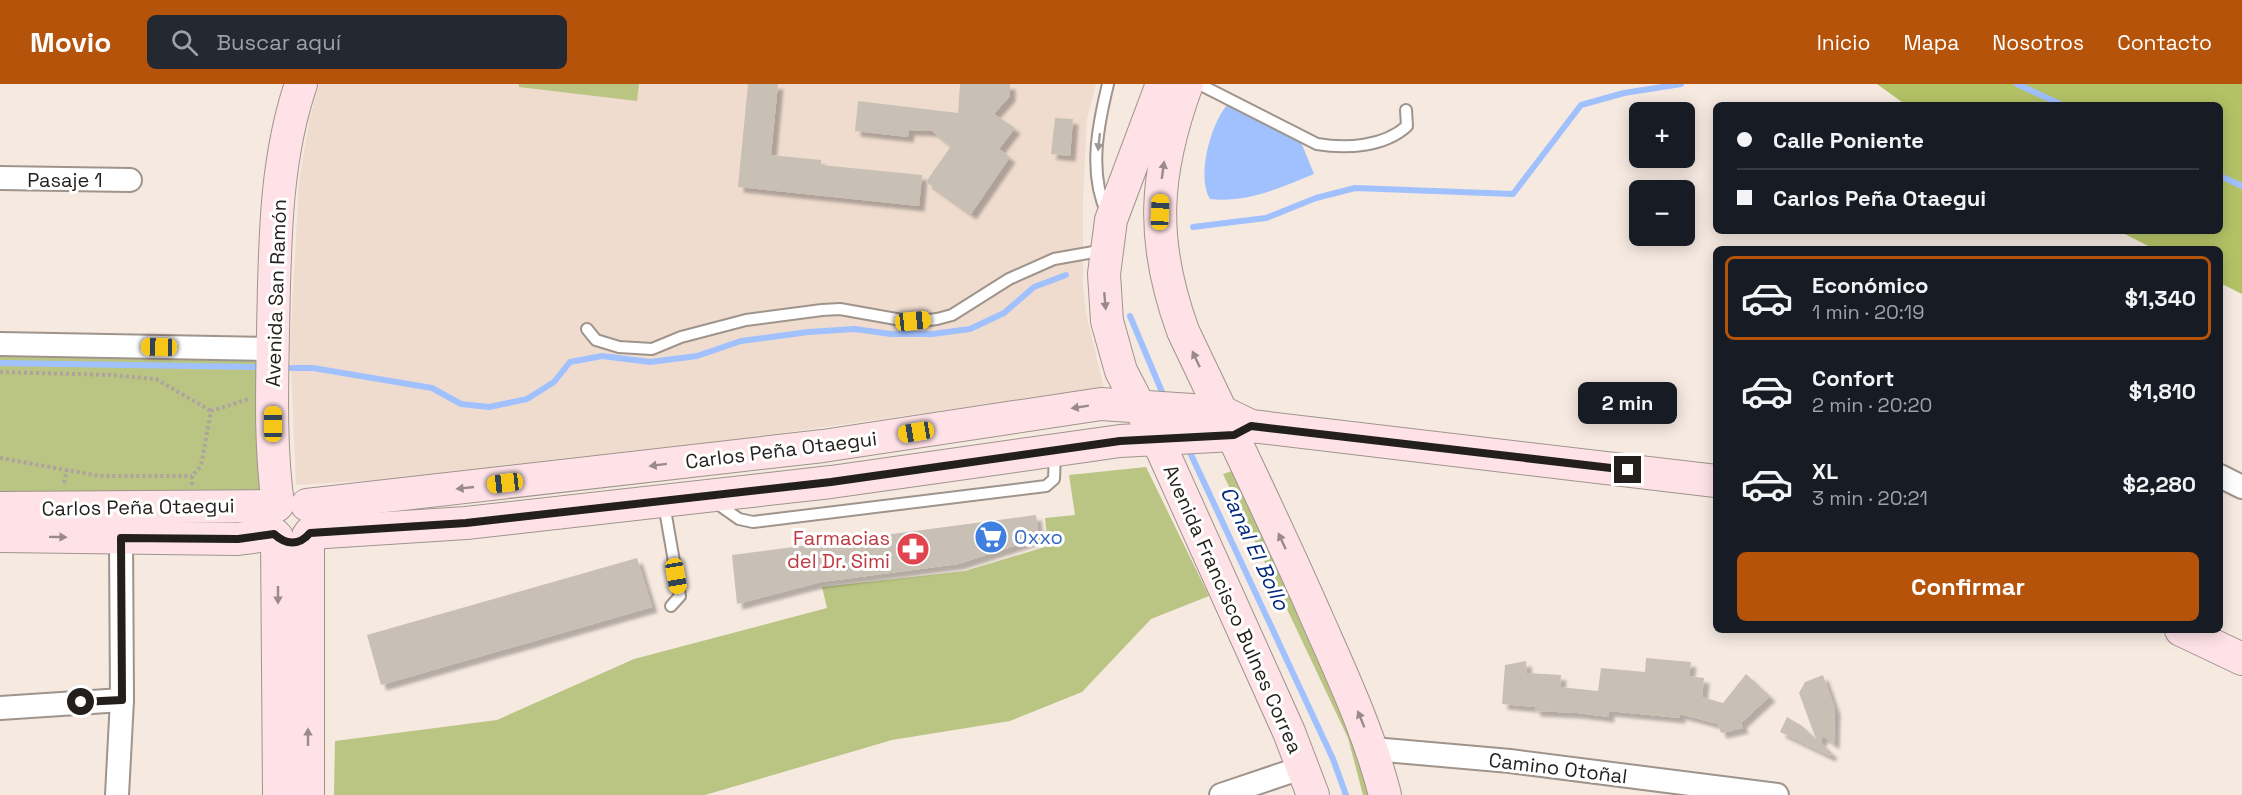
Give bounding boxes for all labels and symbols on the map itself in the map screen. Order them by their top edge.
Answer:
one-way arrow [1094,132,1103,151]
one-way arrow [1158,161,1167,180]
street label: Pasaje 1 [27,167,103,193]
car [1150,194,1170,230]
street label: Avenida San Ramón [260,198,292,388]
one-way arrow [1100,291,1110,310]
car [894,310,932,332]
car [141,338,177,356]
one-way arrow [1192,351,1201,368]
callout: 2 min [1578,383,1678,425]
one-way arrow [1071,403,1090,412]
car [264,406,282,442]
car [897,420,935,444]
street label: Carlos Peña Otaegui [684,425,878,475]
route end [1614,456,1641,483]
one-way arrow [649,460,668,470]
street label: Avenida Francisco Bulnes Correa [1157,461,1309,757]
car [486,472,524,494]
water label: Canal El Bollo [1215,482,1296,615]
one-way arrow [455,483,474,492]
street label: Carlos Peña Otaegui [41,492,235,522]
supermarket icon: Oxxo [973,519,1009,555]
place label: Oxxo [1014,524,1063,550]
place label: Farmacias del Dr. Simi [787,525,890,574]
pharmacy icon: Farmacias del Dr. Simi [895,531,931,567]
one-way arrow [49,532,68,542]
one-way arrow [1278,532,1287,549]
car [664,557,688,595]
one-way arrow [273,586,283,605]
route start [67,688,94,715]
one-way arrow [1356,710,1366,728]
one-way arrow [303,727,313,746]
street label: Camino Otoñal [1487,747,1629,789]

